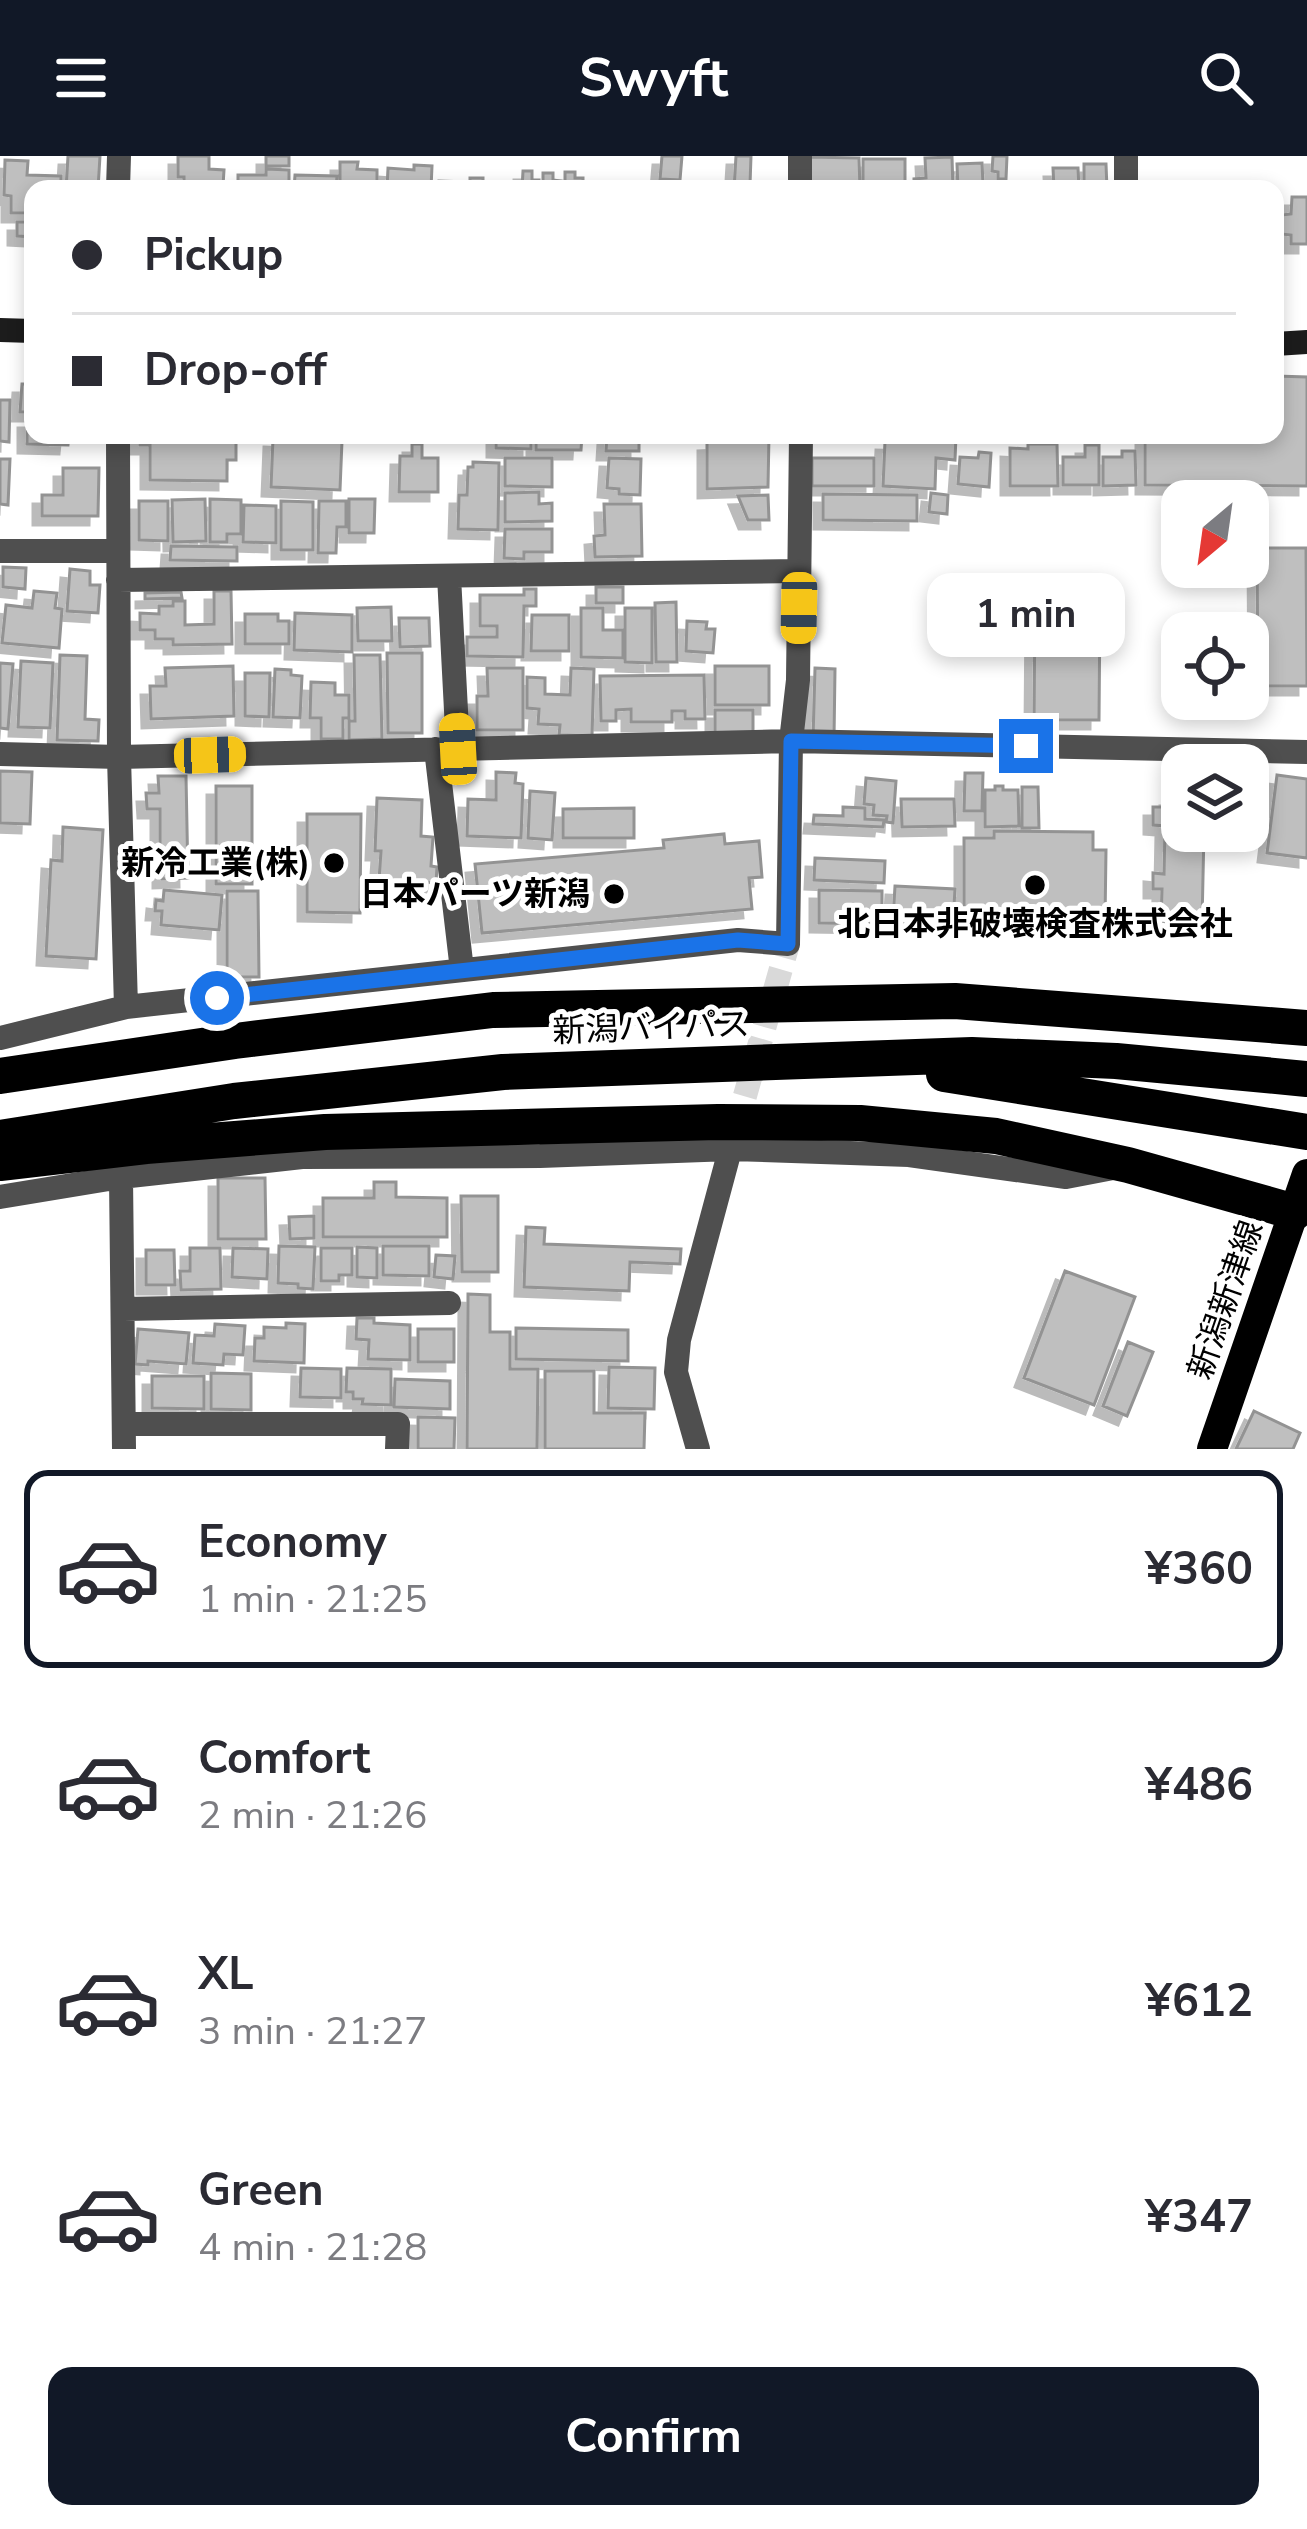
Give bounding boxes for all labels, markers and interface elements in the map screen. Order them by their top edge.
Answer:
text: Swyft [579,41,728,115]
icon: menu [48,45,114,111]
icon: search [1193,45,1259,111]
text: Pickup [144,225,283,286]
text: Drop-off [144,340,327,401]
north arrow [1161,480,1269,588]
map controls [1161,480,1269,852]
car [780,572,818,644]
callout: 1 min [927,572,1125,656]
text: 1 min [976,588,1076,641]
button: locate [1161,612,1269,720]
car [438,712,478,786]
route end [999,719,1053,773]
car [173,736,247,774]
button: layers [1161,744,1269,852]
place label: 新冷工業(株) [121,841,310,886]
marker: 新冷工業(株) [321,850,347,876]
place label: 日本パーツ新潟 [360,872,590,917]
marker: 北日本非破壊検査株式会社 [1022,872,1048,898]
marker: 日本パーツ新潟 [601,881,627,907]
place label: 北日本非破壊検査株式会社 [837,902,1233,947]
route start [190,971,244,1025]
street label: 新潟バイパス [552,1002,750,1054]
street label: 新潟新津線 [1178,1215,1274,1385]
text: Economy [198,1512,387,1573]
icon: car [54,1515,162,1623]
text: ¥360 [1145,1539,1253,1600]
text: 1 min · 21:25 [198,1573,427,1626]
text: Comfort [198,1728,370,1789]
icon: car [54,1731,162,1839]
text: ¥486 [1145,1755,1253,1816]
text: 2 min · 21:26 [198,1789,427,1842]
text: XL [198,1944,254,2005]
icon: car [54,1947,162,2055]
text: ¥612 [1145,1971,1253,2032]
text: 3 min · 21:27 [198,2005,427,2058]
text: Green [198,2160,324,2221]
icon: car [54,2163,162,2271]
text: ¥347 [1145,2187,1253,2248]
text: 4 min · 21:28 [198,2221,427,2274]
button: Confirm [48,2367,1259,2505]

